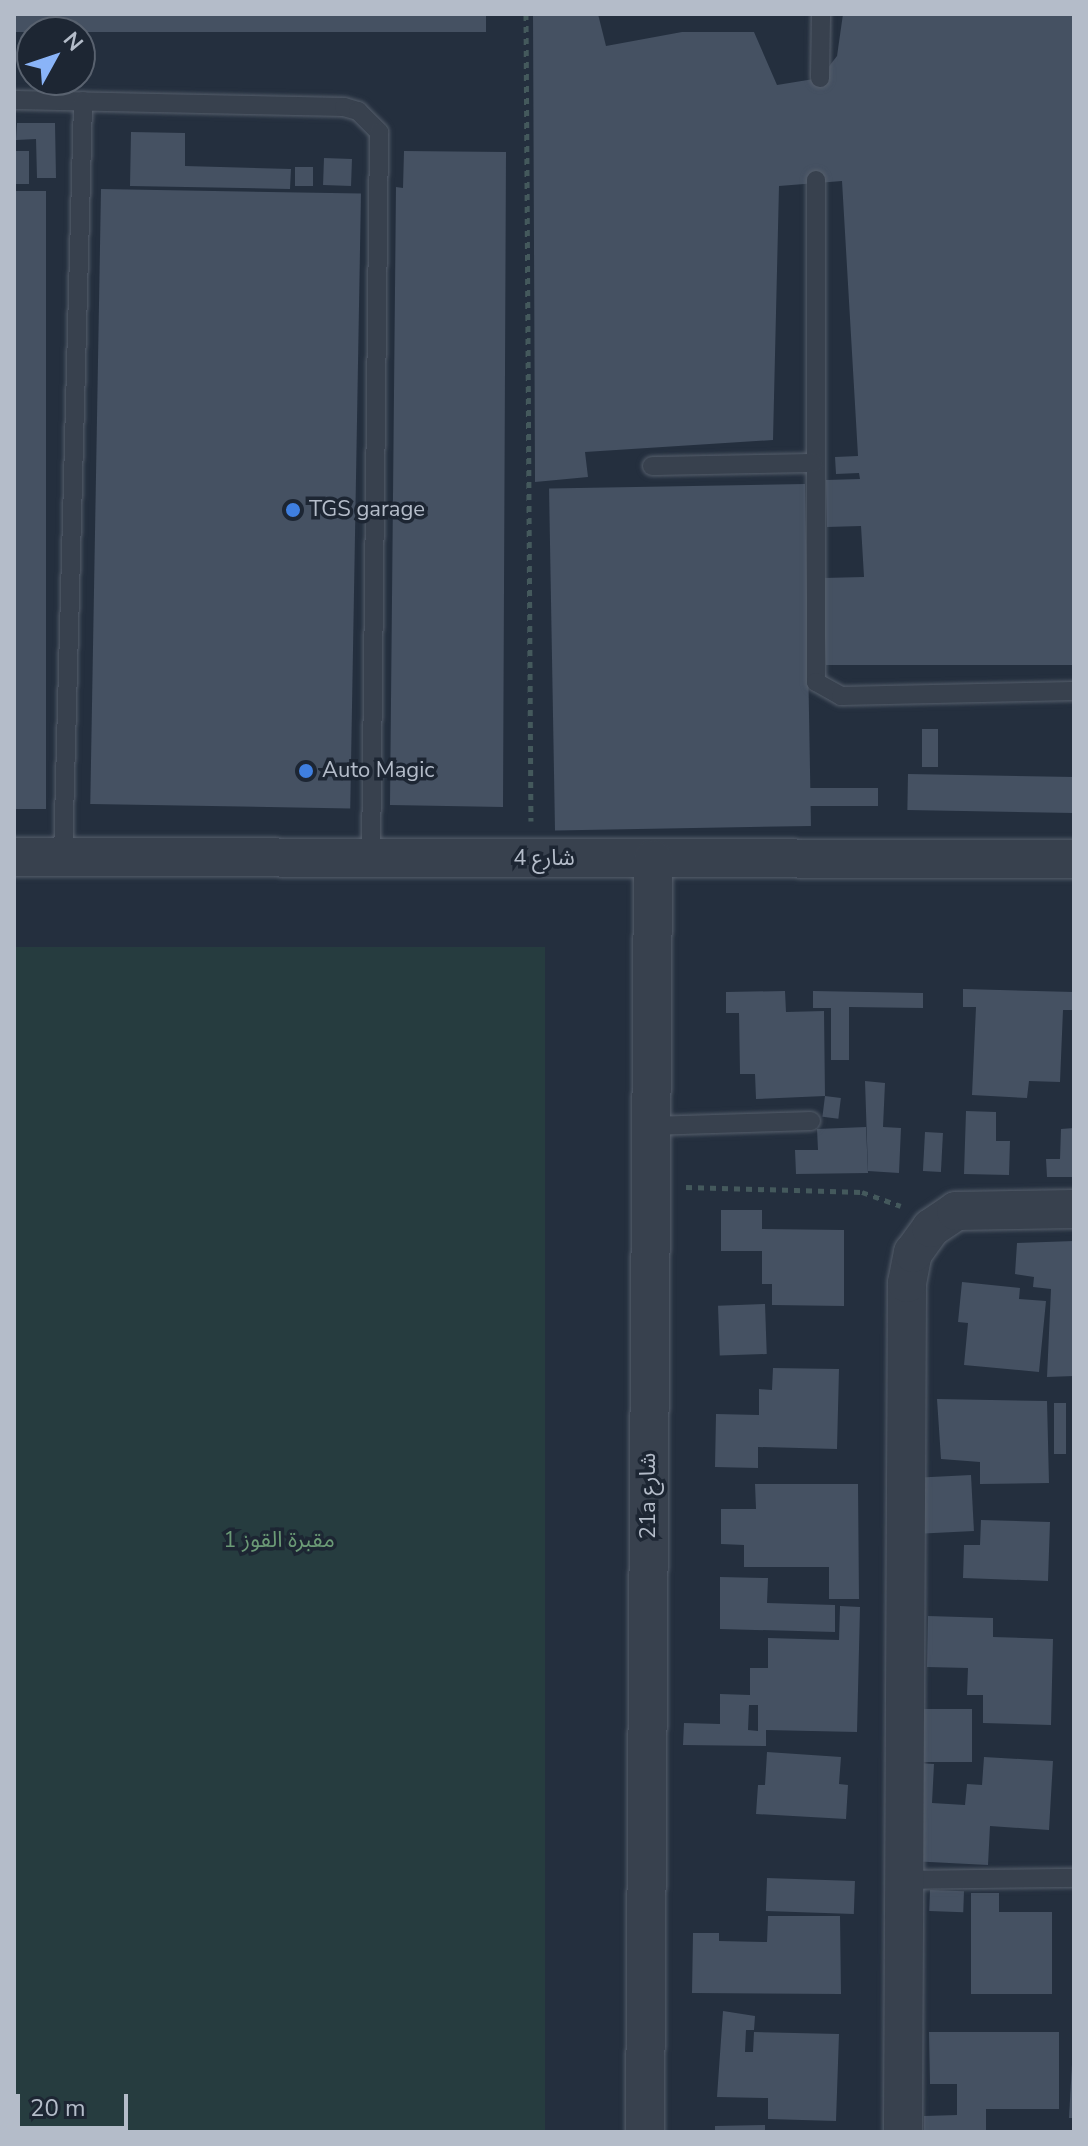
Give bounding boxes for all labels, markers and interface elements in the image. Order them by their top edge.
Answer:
north arrow [16,16,96,96]
text: N [56,26,90,58]
place label: TGS garage [309,497,425,523]
marker: TGS garage [284,501,302,519]
place label: Auto Magic [322,758,435,784]
marker: Auto Magic [297,762,315,780]
street label: شارع 4 [513,846,575,872]
street label: 21a شارع [636,1453,662,1539]
park label: مقبرة القوز 1 [223,1528,335,1554]
scale bar [20,2078,132,2128]
text: 20 m [30,2092,86,2124]

